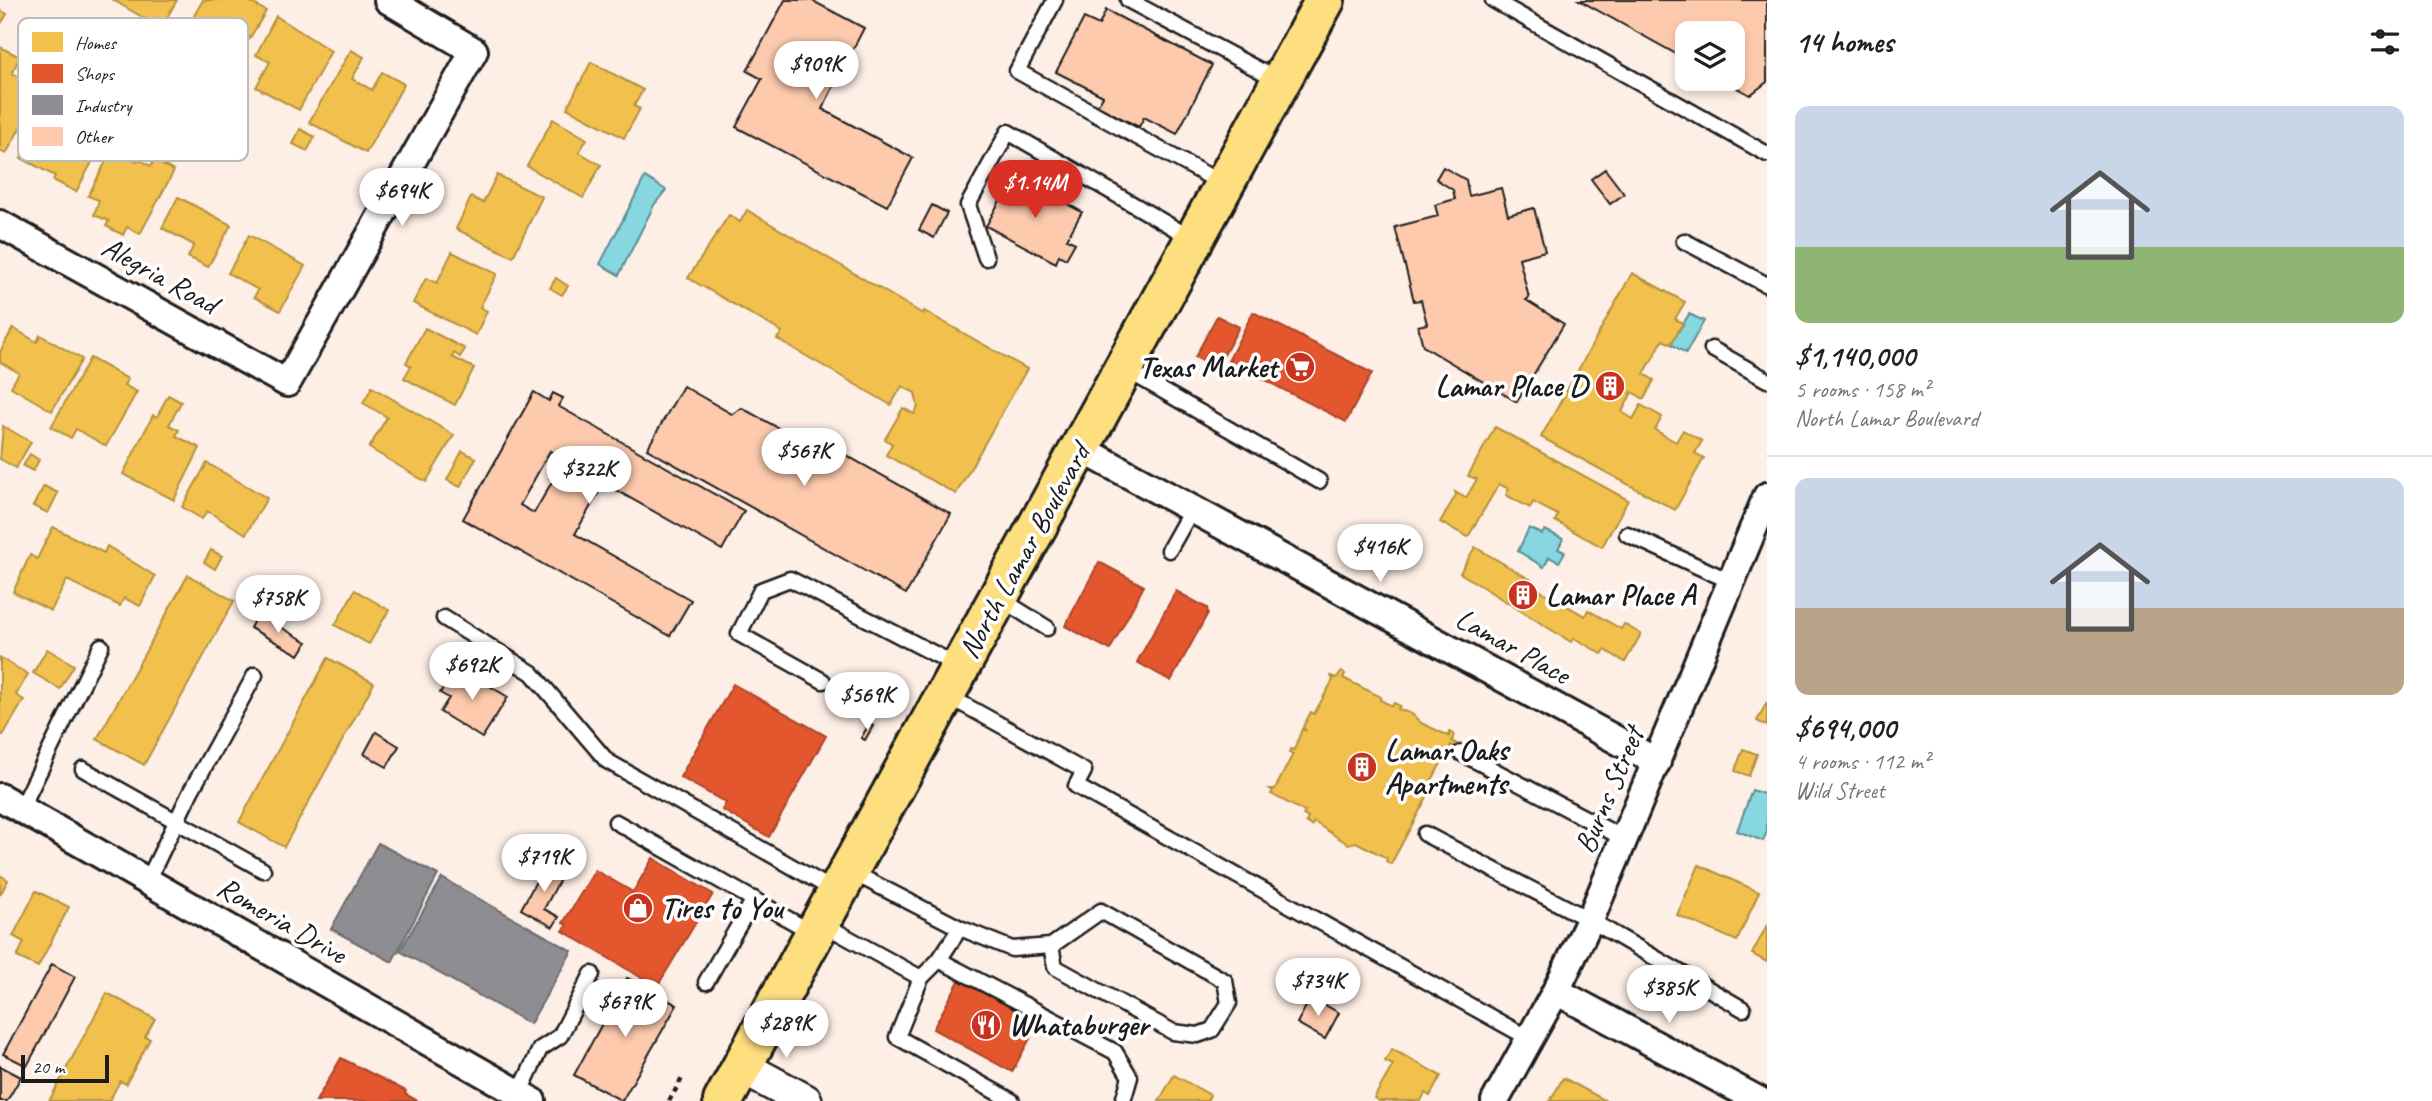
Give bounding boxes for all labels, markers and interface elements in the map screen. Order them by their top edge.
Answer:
legend [18,18,248,161]
map controls [1675,21,1745,91]
button: layers [1675,21,1745,91]
text: 14 homes [1795,23,1893,61]
icon: filters [2366,23,2404,61]
text: Homes [75,31,117,55]
pin: $909K [767,42,865,101]
text: $909K [790,49,842,78]
text: Shops [75,62,115,86]
text: Industry [75,94,133,118]
text: Other [75,125,115,149]
icon: home [2037,152,2163,278]
pin: $1.14M [978,160,1092,220]
pin: $694K [353,168,451,228]
text: $1.14M [1004,168,1066,197]
text: $694K [375,176,429,205]
street label: Alegria Road [95,228,228,324]
text: $1,140,000 [1795,337,1915,375]
place label: Texas Market [1139,348,1280,386]
supermarket icon: Texas Market [1283,350,1317,384]
place label: Lamar Place D [1436,367,1590,405]
building icon: Lamar Place D [1593,369,1627,403]
text: 5 rooms · 158 m² [1795,375,1930,404]
text: North Lamar Boulevard [1795,404,1979,433]
pin: $567K [755,428,853,488]
street label: North Lamar Boulevard [949,433,1101,665]
text: $567K [777,436,831,465]
pin: $322K [540,447,638,506]
text: $322K [562,454,616,483]
pin: $416K [1331,524,1429,584]
icon: home [2037,524,2163,650]
text: $416K [1353,532,1407,561]
pin: $758K [229,576,327,635]
place label: Lamar Place A [1546,576,1698,614]
building icon: Lamar Place A [1506,578,1540,612]
text: $758K [252,583,304,612]
street label: Lamar Place [1449,599,1579,694]
pin: $692K [423,642,521,702]
text: $692K [445,650,499,679]
pin: $569K [818,672,916,732]
text: $569K [841,680,893,709]
text: $694,000 [1795,709,1896,747]
street label: Burns Street [1565,718,1654,859]
place label: Lamar Oaks Apartments [1385,731,1512,803]
text: 4 rooms · 112 m² [1795,747,1930,776]
building icon: Lamar Oaks Apartments [1345,750,1379,784]
text: Wild Street [1795,776,1885,805]
pin: $719K [495,834,593,894]
text: $719K [518,842,570,871]
street label: Romeria Drive [211,868,355,973]
place label: Tires to You [661,889,785,927]
shop icon: Tires to You [621,891,655,925]
pin: $734K [1269,958,1367,1018]
pin: $385K [1620,965,1718,1025]
text: $734K [1292,966,1345,995]
text: $385K [1643,973,1695,1002]
pin: $679K [576,979,674,1039]
text: $679K [598,987,652,1016]
pin: $289K [737,1000,835,1060]
place label: Whataburger [1009,1006,1151,1044]
text: $289K [760,1008,812,1037]
restaurant icon: Whataburger [969,1008,1003,1042]
scale bar [21,1052,108,1084]
text: 20 m [32,1055,64,1079]

